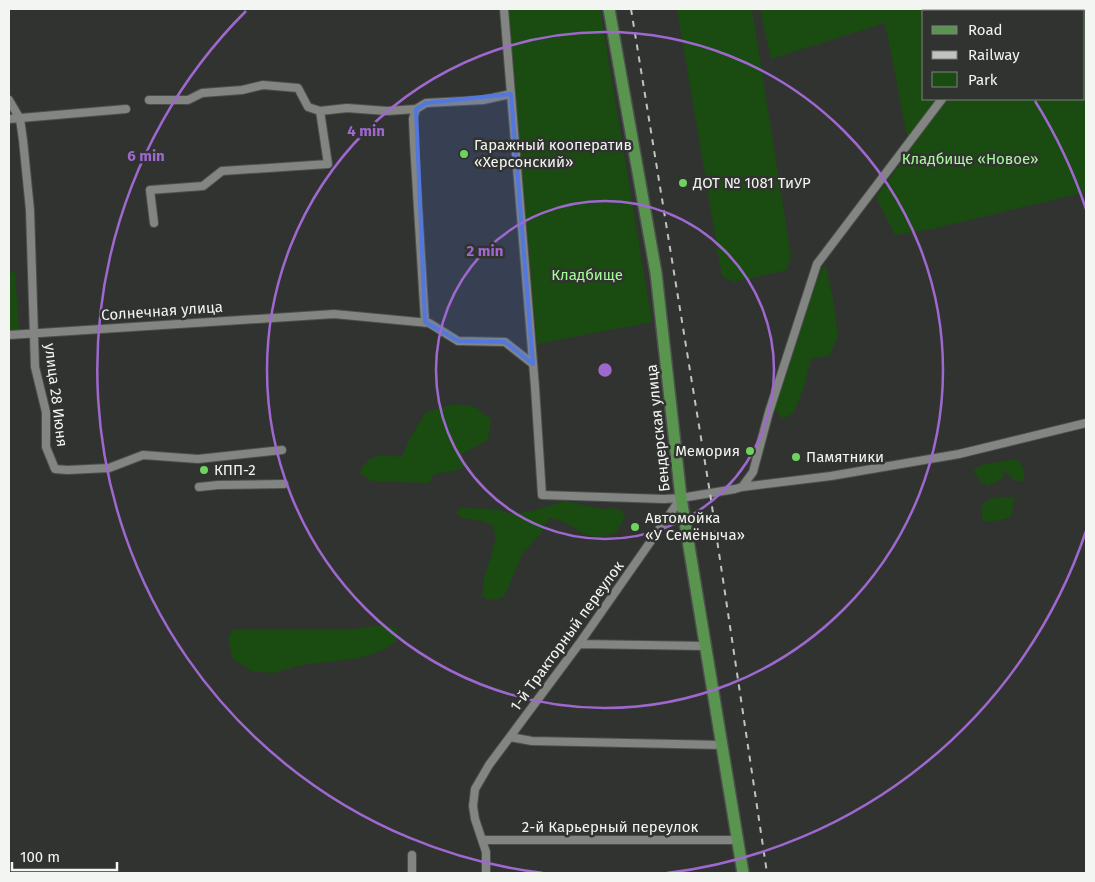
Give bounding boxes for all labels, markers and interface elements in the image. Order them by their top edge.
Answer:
legend [922,10,1085,100]
text: Road [968,21,1003,39]
text: Railway [968,46,1020,64]
text: Park [968,71,998,89]
text: 4 min [347,122,385,140]
place label: Гаражный кооператив «Херсонский» [474,136,632,171]
text: 6 min [127,147,165,165]
marker: Гаражный кооператив «Херсонский» [458,148,470,160]
park label: Кладбище «Новое» [902,150,1038,168]
place label: ДОТ № 1081 ТиУР [692,174,811,192]
marker: ДОТ № 1081 ТиУР [677,177,689,189]
text: 2 min [467,242,503,260]
park label: Кладбище [551,266,623,284]
street label: Солнечная улица [101,298,223,324]
street label: улица 28 Июня [41,342,71,448]
centre of rings [596,361,614,379]
street label: Бендерская улица [642,363,674,493]
place label: Мемория [675,442,740,460]
marker: Мемория [744,445,756,457]
place label: Памятники [806,448,884,466]
marker: Памятники [790,451,802,463]
place label: КПП-2 [214,461,256,479]
marker: КПП-2 [198,464,210,476]
place label: Автомойка «У Семёныча» [645,509,745,544]
marker: Автомойка «У Семёныча» [629,521,641,533]
street label: 1-й Тракторный переулок [506,557,628,715]
street label: 2-й Карьерный переулок [522,818,698,836]
scale bar [12,840,118,872]
text: 100 m [20,848,60,866]

